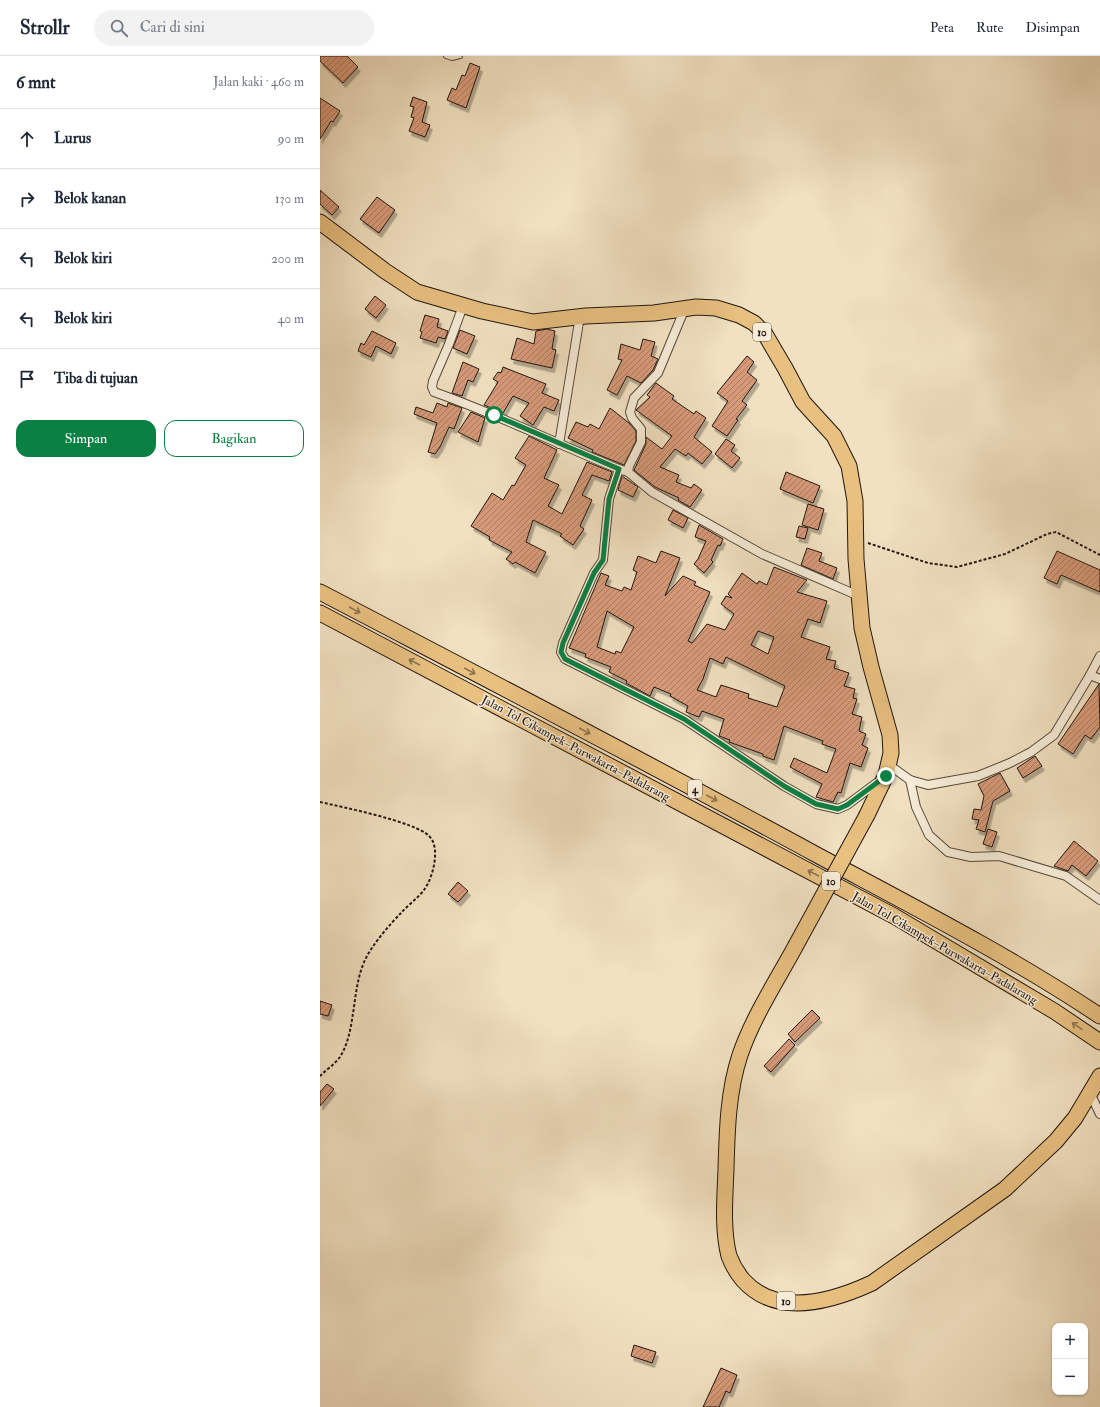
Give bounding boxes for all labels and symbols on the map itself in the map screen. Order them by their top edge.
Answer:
road number: 10 [753,323,771,341]
route start [485,406,503,424]
one-way arrow [348,607,360,614]
one-way arrow [408,658,420,665]
one-way arrow [463,667,475,675]
street label: Jalan Tol Cikampek–Purwakarta–Padalarang [478,692,674,805]
one-way arrow [578,728,590,735]
route end [877,767,895,785]
road number: 4 [688,780,702,798]
one-way arrow [706,795,718,802]
one-way arrow [808,869,820,876]
road number: 10 [822,872,840,890]
street label: Jalan Tol Cikampek–Purwakarta–Padalarang [849,889,1041,1008]
one-way arrow [1072,1022,1083,1030]
road number: 10 [777,1292,795,1310]

